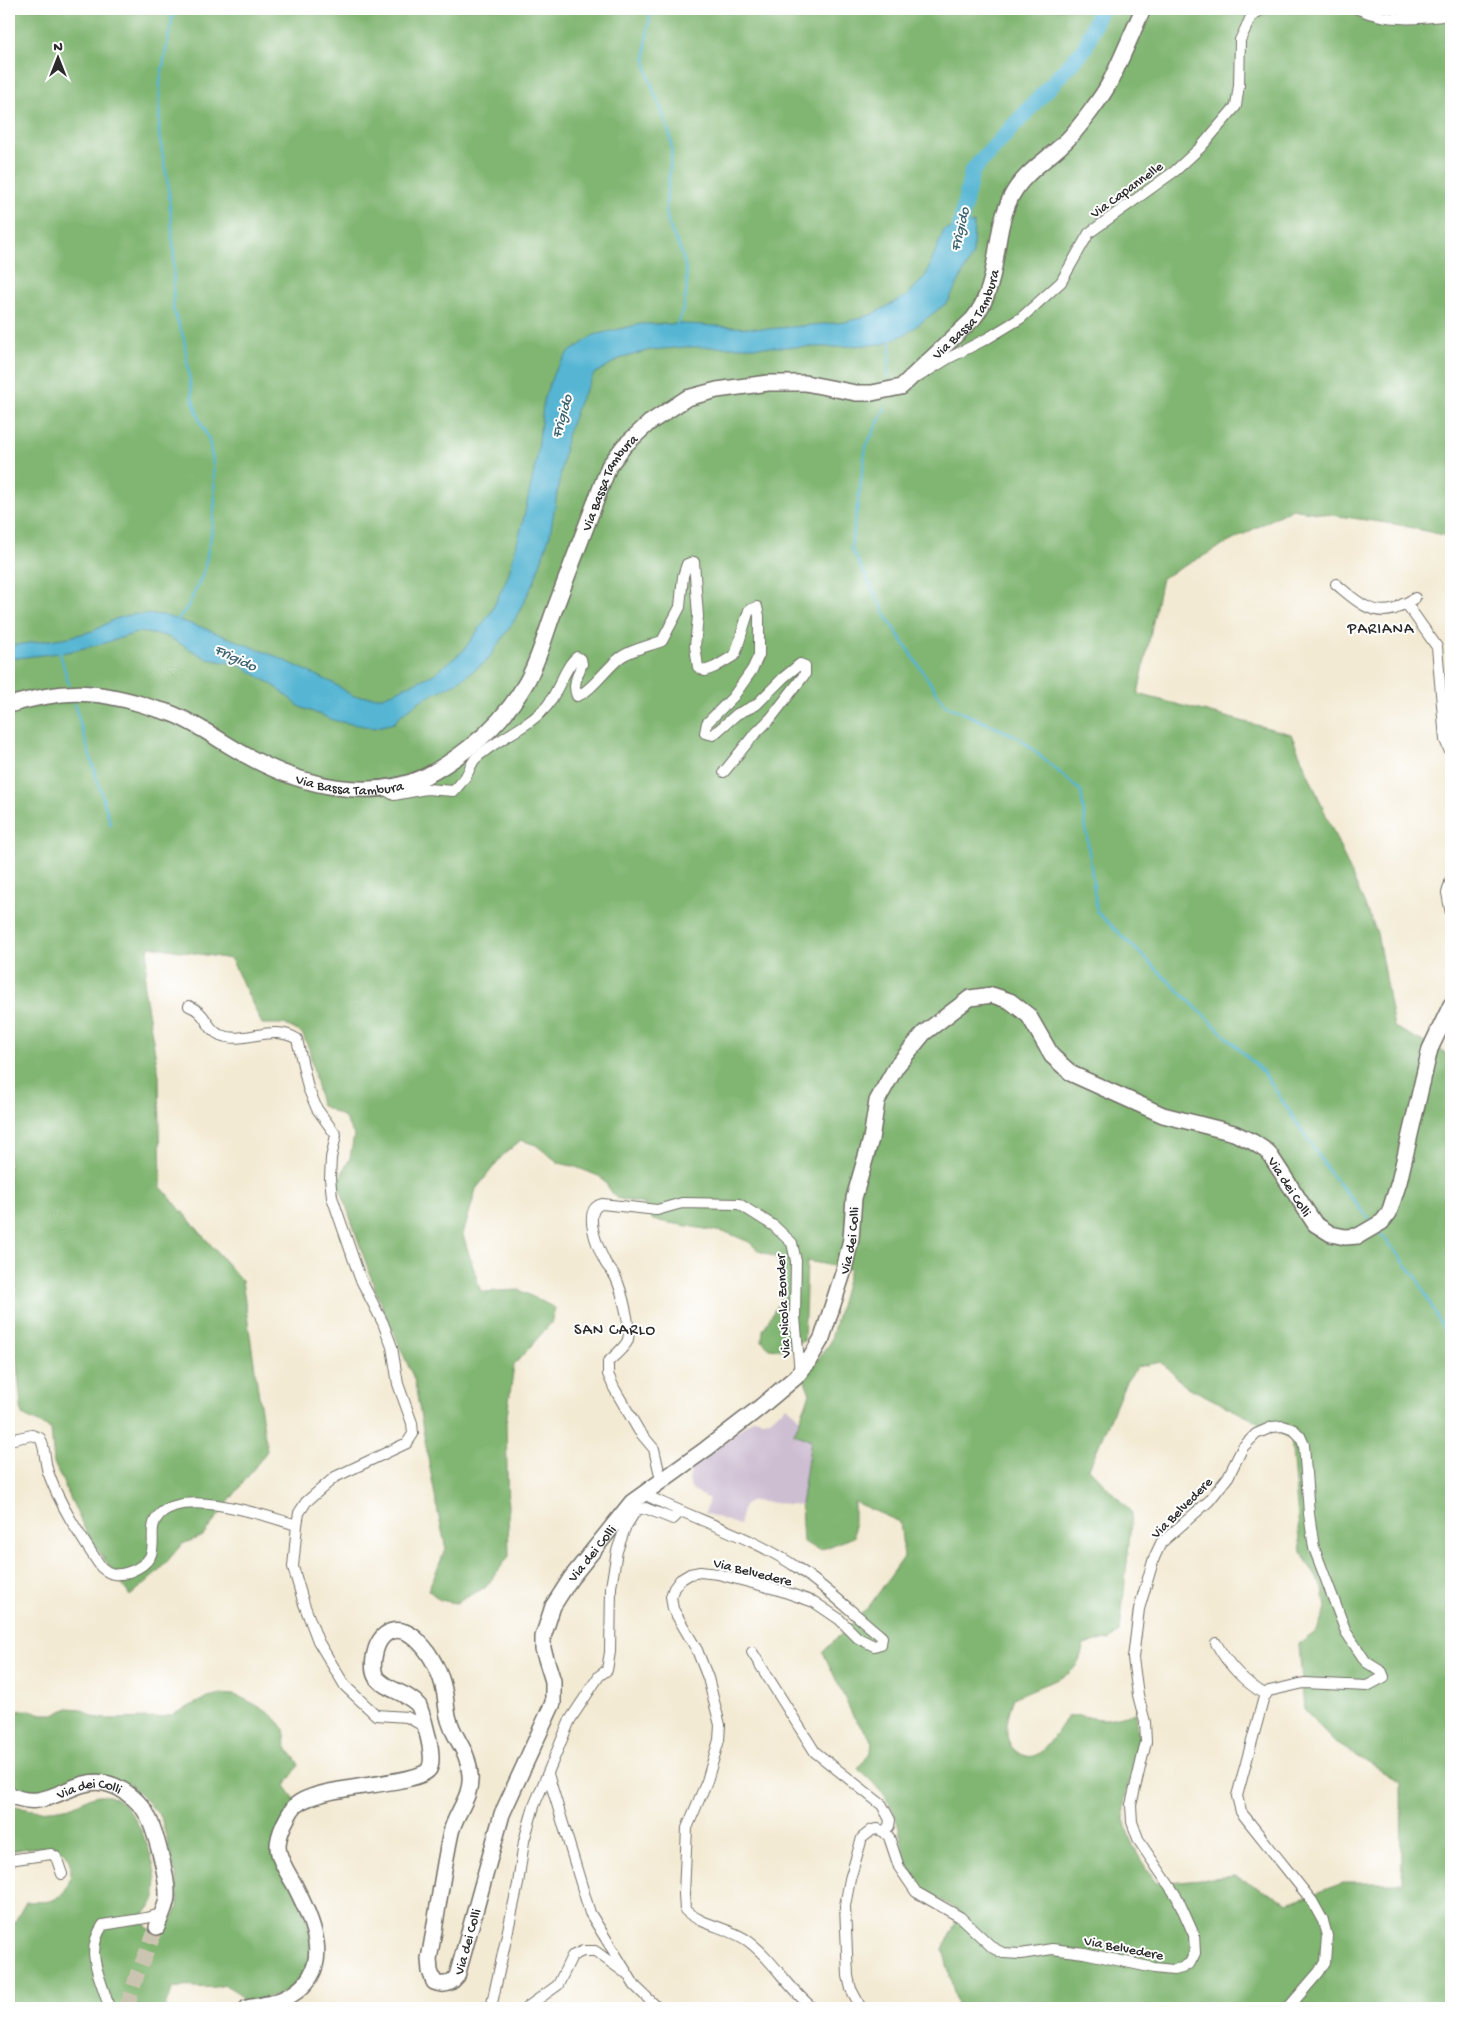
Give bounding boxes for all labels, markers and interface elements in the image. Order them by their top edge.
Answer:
north arrow [32,32,82,82]
text: N [53,39,63,56]
street label: Via Capannelle [1087,158,1168,224]
water label: Frigido [947,205,975,253]
street label: Via Bassa Tambura [929,267,1005,365]
water label: Frigido [548,391,578,440]
street label: Via Bassa Tambura [579,431,643,535]
district label: PARIANA [1347,621,1415,640]
water label: Frigido [211,641,260,677]
street label: Via Bassa Tambura [292,772,407,800]
street label: Via dei Colli [1262,1154,1314,1221]
street label: Via dei Colli [837,1206,864,1277]
street label: Via Nicola Zonder [773,1253,796,1359]
district label: SAN CARLO [574,1322,656,1341]
street label: Via Belvedere [1148,1474,1218,1544]
street label: Via dei Colli [565,1523,621,1587]
street label: Via Belvedere [710,1555,794,1592]
street label: Via dei Colli [54,1776,124,1805]
street label: Via dei Colli [451,1907,486,1978]
street label: Via Belvedere [1081,1933,1165,1966]

